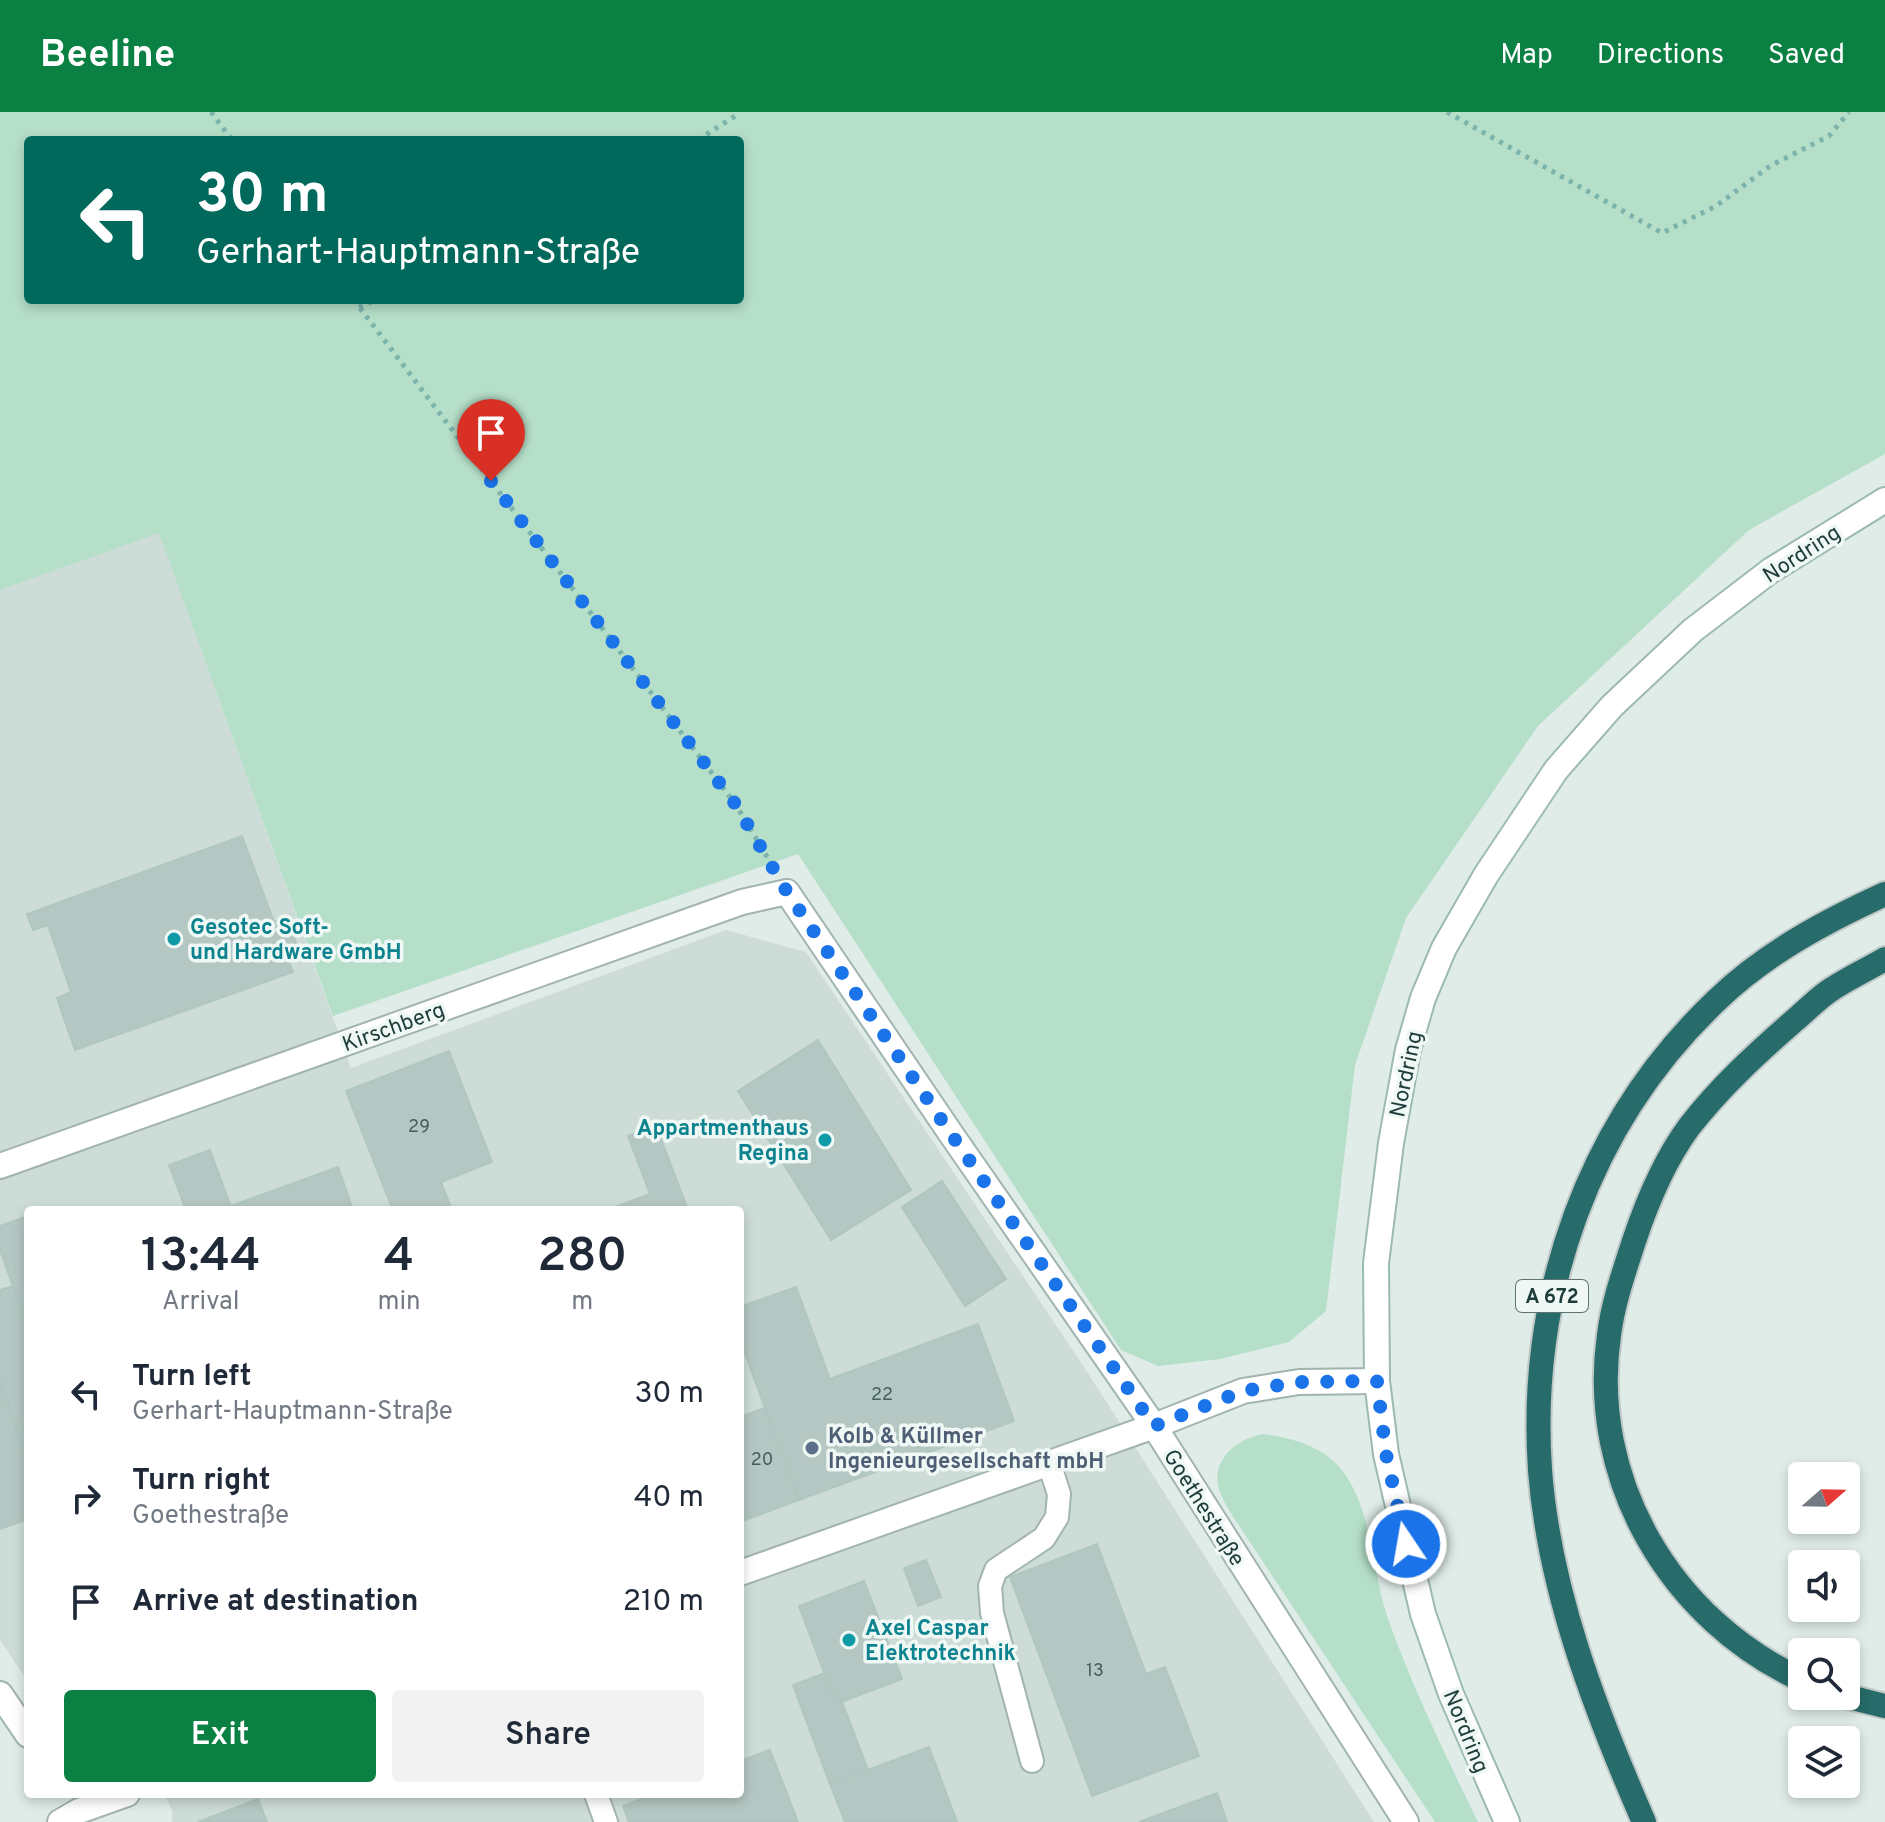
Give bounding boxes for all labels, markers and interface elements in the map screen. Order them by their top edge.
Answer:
text: Beeline [40,32,175,81]
text: Map [1500,38,1553,74]
text: Directions [1597,38,1724,74]
text: Saved [1768,38,1845,74]
text: 30 m [196,162,329,232]
icon: left [64,168,168,272]
text: Gerhart-Hauptmann-Straße [196,231,640,277]
pin [457,399,525,481]
icon: arrive [469,411,513,455]
street label: Nordring [1758,520,1846,590]
place label: Gesotec Soft- und Hardware GmbH [190,915,402,967]
marker: Gesotec Soft- und Hardware GmbH [165,930,183,948]
street label: Kirschberg [339,997,449,1059]
street label: Nordring [1385,1029,1430,1120]
house number: 29 [408,1116,430,1139]
place label: Appartmenthaus Regina [637,1116,809,1168]
marker: Appartmenthaus Regina [816,1131,834,1149]
text: 13:44 [141,1228,261,1288]
text: 4 [384,1228,414,1288]
text: 280 [537,1228,627,1288]
road number: A 672 [1516,1280,1588,1312]
text: Arrival [162,1286,239,1319]
text: min [377,1286,421,1319]
text: m [571,1286,593,1319]
text: Turn left [132,1359,252,1396]
icon: left [64,1372,108,1416]
text: 30 m [635,1376,704,1413]
house number: 22 [871,1384,893,1407]
text: Gerhart-Hauptmann-Straße [132,1396,453,1429]
place label: Kolb & Küllmer Ingenieurgesellschaft mbH [828,1424,1104,1476]
marker: Kolb & Küllmer Ingenieurgesellschaft mbH [803,1439,821,1457]
street label: Goethestraße [1156,1445,1250,1572]
house number: 20 [751,1449,773,1472]
north arrow [1788,1462,1860,1534]
map controls [1788,1462,1860,1798]
text: Turn right [132,1463,270,1500]
icon: right [64,1476,108,1520]
text: 40 m [634,1480,704,1517]
text: Goethestraße [132,1500,289,1533]
position arrow [1364,1502,1448,1586]
button: sound [1788,1550,1860,1622]
icon: arrive [64,1580,108,1624]
text: Arrive at destination [132,1584,418,1621]
text: 210 m [623,1584,704,1621]
place label: Axel Caspar Elektrotechnik [865,1616,1016,1668]
marker: Axel Caspar Elektrotechnik [840,1631,858,1649]
button: search [1788,1638,1860,1710]
house number: 13 [1086,1660,1104,1683]
street label: Nordring [1436,1686,1494,1777]
button: Exit [64,1690,376,1782]
button: Share [392,1690,704,1782]
button: layers [1788,1726,1860,1798]

